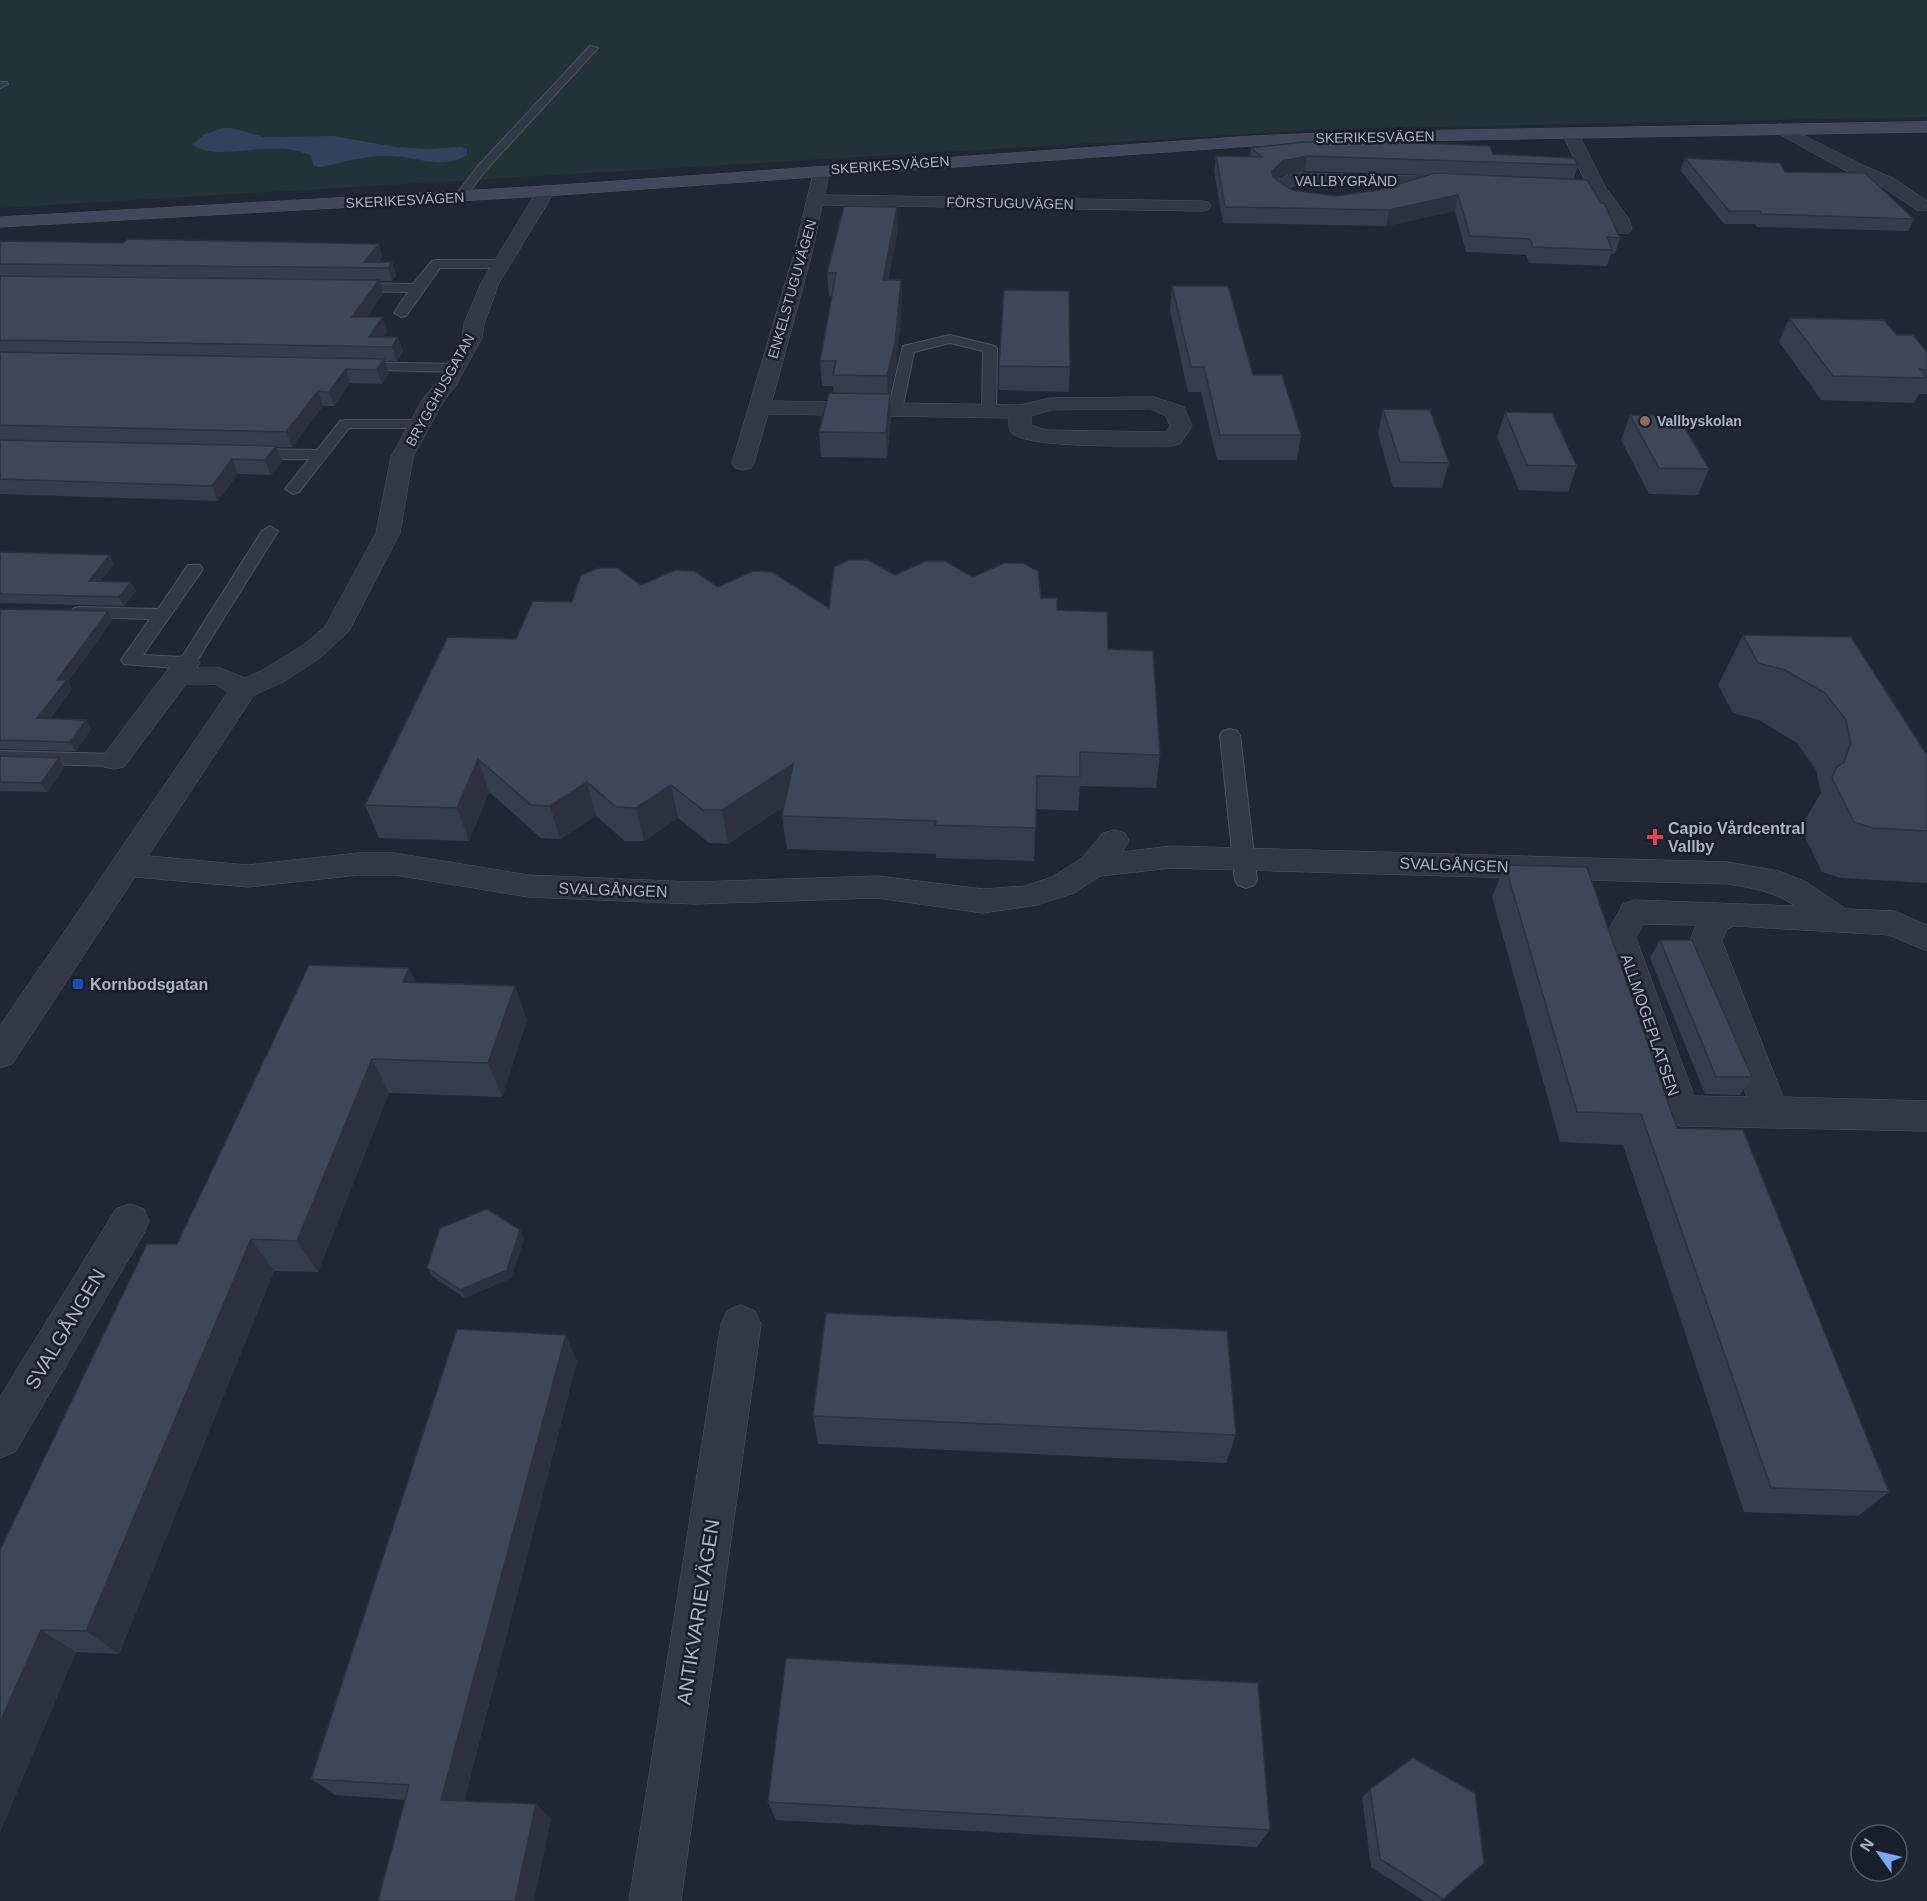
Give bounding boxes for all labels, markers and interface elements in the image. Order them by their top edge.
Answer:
street label: SKERIKESVÄGEN [1315,128,1435,146]
street label: SKERIKESVÄGEN [830,153,950,177]
street label: VALLBYGRÄND [1295,173,1397,189]
street label: SKERIKESVÄGEN [345,189,465,211]
street label: FÖRSTUGUVÄGEN [946,193,1074,212]
street label: ENKELSTUGUVÄGEN [764,218,820,360]
street label: BRYGGHUSGATAN [402,331,478,449]
place label: Vallbyskolan [1657,413,1742,429]
marker: Vallbyskolan [1638,414,1652,428]
place label: Capio Vårdcentral Vallby [1668,820,1805,855]
marker: Capio Vårdcentral Vallby [1646,828,1664,846]
street label: SVALGÅNGEN [1399,854,1509,875]
street label: SVALGÅNGEN [558,879,668,900]
street label: ALLMOGEPLATSEN [1618,952,1682,1098]
place label: Kornbodsgatan [90,976,208,993]
marker: Kornbodsgatan [71,977,85,991]
street label: SVALGÅNGEN [20,1265,110,1393]
street label: ANTIKVARIEVÄGEN [672,1518,724,1706]
north arrow [1849,1823,1909,1883]
text: N [1857,1835,1877,1854]

